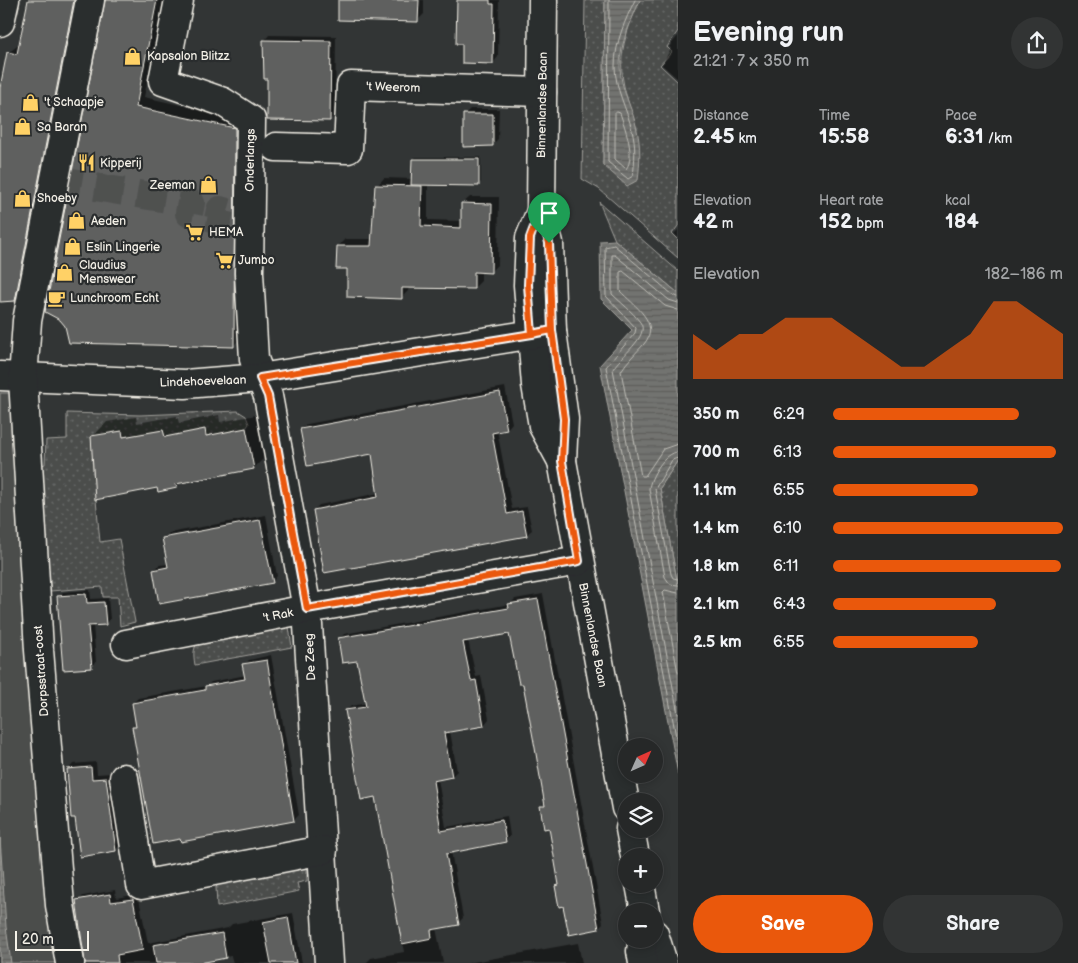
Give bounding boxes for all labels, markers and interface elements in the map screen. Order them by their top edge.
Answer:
text: Evening run [693,16,844,49]
button: share [1011,17,1063,69]
shop icon: Kapsalon Blitzz [123,46,143,66]
place label: Kapsalon Blitzz [147,49,230,64]
street label: Binnenlandse Baan [534,51,551,158]
text: 21:21 · 7 × 350 m [693,52,809,71]
street label: 't Weerom [366,79,421,96]
shop icon: 't Schaapje [20,92,40,112]
place label: 't Schaapje [44,95,104,110]
text: Distance [693,107,749,124]
text: Time [819,107,850,124]
text: Pace [945,107,977,124]
shop icon: Sa Baran [13,117,33,137]
place label: Sa Baran [37,120,87,135]
text: 2.45 [693,124,735,149]
text: 15:58 [819,124,870,149]
text: 6:31 [945,124,984,149]
street label: Onderlangs [242,128,259,192]
text: km [735,130,757,147]
text: /km [984,130,1012,147]
restaurant icon: Kipperij [76,153,96,173]
place label: Kipperij [100,156,142,171]
shop icon: Zeeman [199,175,219,195]
place label: Zeeman [149,178,195,193]
shop icon: Shoeby [13,188,33,208]
place label: Shoeby [37,191,77,206]
pin [528,192,570,243]
text: Elevation [693,192,751,209]
text: Heart rate [819,192,884,209]
text: kcal [945,192,970,209]
icon: arrive [535,199,563,227]
text: 42 [693,209,718,234]
text: 152 [819,209,853,234]
text: 184 [945,209,979,234]
shop icon: Aeden [67,211,87,231]
place label: Aeden [91,214,126,229]
text: m [718,215,733,232]
text: bpm [853,215,884,232]
supermarket icon: HEMA [185,222,205,242]
place label: HEMA [209,225,244,240]
shop icon: Eslin Lingerie [62,237,82,257]
place label: Eslin Lingerie [86,240,160,255]
supermarket icon: Jumbo [214,250,234,270]
place label: Jumbo [238,253,275,268]
place label: Claudius Menswear [79,258,136,287]
shop icon: Claudius Menswear [55,262,75,282]
text: Elevation [693,265,760,284]
text: 182–186 m [985,265,1063,284]
cafe icon: Lunchroom Echt [46,288,66,308]
place label: Lunchroom Echt [70,291,159,306]
street label: Lindehoevelaan [159,372,247,391]
text: 350 m [693,405,740,424]
text: 6:29 [773,405,805,424]
text: 700 m [693,443,740,462]
text: 6:13 [773,443,802,462]
text: 1.1 km [693,481,736,500]
text: 6:55 [773,481,804,500]
text: 1.4 km [693,519,739,538]
text: 6:10 [773,519,802,538]
text: 1.8 km [693,557,739,576]
text: 6:11 [773,557,798,576]
street label: Binnenlandse Baan [575,581,610,689]
text: 2.1 km [693,595,739,614]
text: 6:43 [773,595,806,614]
street label: 't Rak [262,605,295,626]
street label: Dorpsstraat-oost [31,625,52,717]
street label: De Zeeg [302,633,319,681]
text: 2.5 km [693,633,742,652]
text: 6:55 [773,633,804,652]
north arrow [618,738,662,782]
map controls [618,738,663,948]
button: layers [618,793,663,838]
button: + [618,848,663,893]
button: Save [693,895,873,953]
button: Share [883,895,1063,953]
button: − [618,903,663,948]
scale bar [15,928,89,951]
text: 20 m [22,931,54,948]

